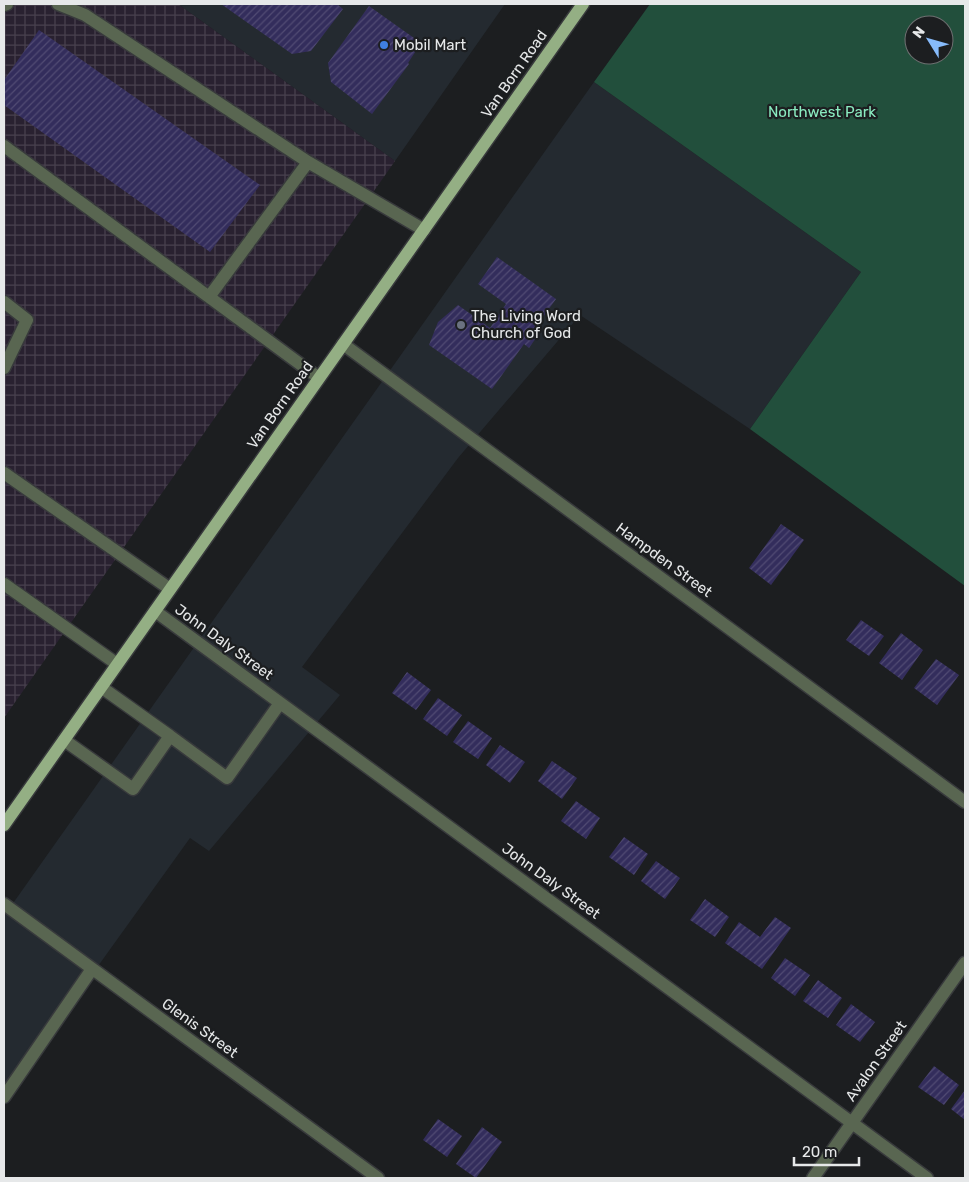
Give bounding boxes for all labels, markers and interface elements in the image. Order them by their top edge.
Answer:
north arrow [904,15,954,65]
text: N [909,23,929,42]
street label: Van Born Road [477,27,551,121]
place label: Mobil Mart [394,36,466,54]
marker: Mobil Mart [378,39,390,51]
park label: Northwest Park [768,103,876,121]
place label: The Living Word Church of God [471,307,581,342]
marker: The Living Word Church of God [455,319,467,331]
street label: Van Born Road [243,358,317,452]
street label: Hampden Street [612,519,716,601]
street label: John Daly Street [171,600,277,684]
street label: John Daly Street [498,839,604,923]
street label: Glenis Street [158,994,242,1062]
street label: Avalon Street [842,1017,910,1105]
scale bar [794,1134,859,1166]
text: 20 m [802,1143,837,1161]

